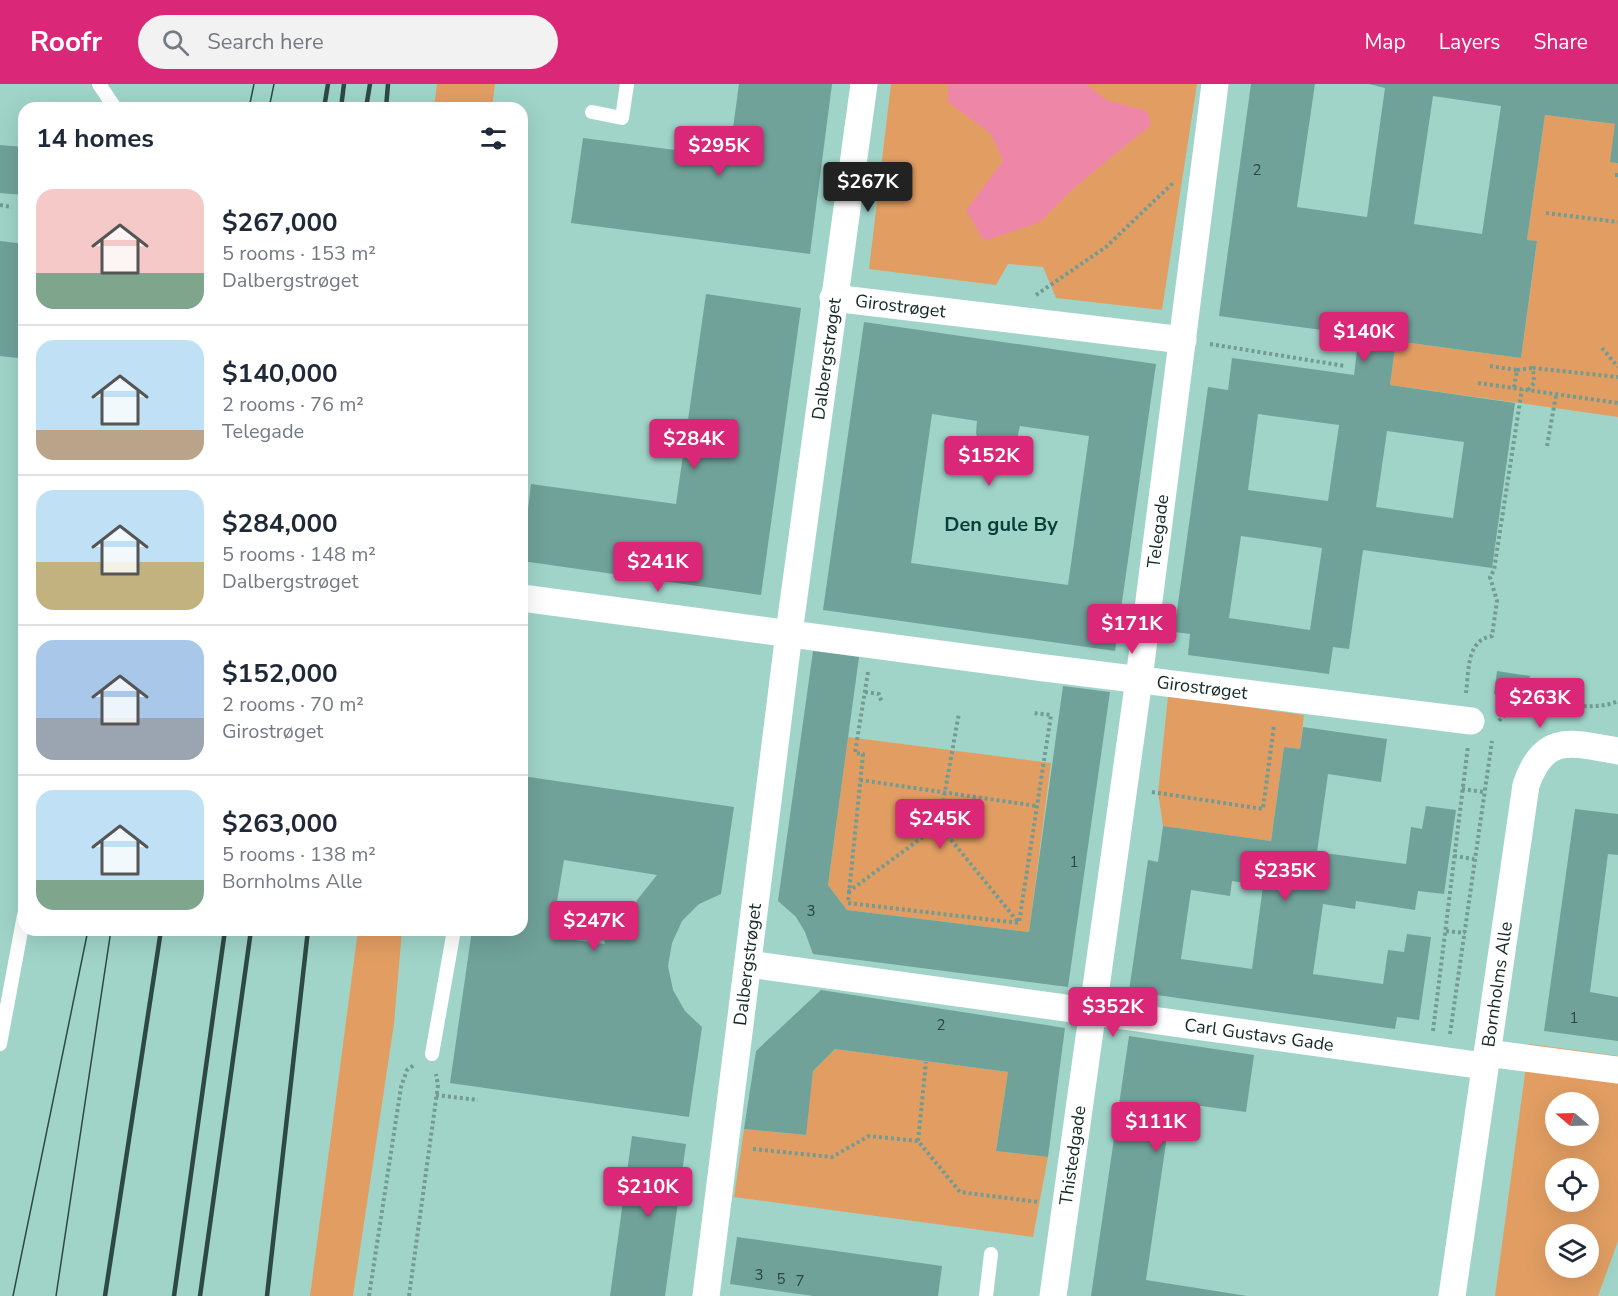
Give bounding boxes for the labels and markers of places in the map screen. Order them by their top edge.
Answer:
pin: $295K [677,126,761,177]
pin: $267K [826,162,910,213]
pin: $140K [1322,312,1406,363]
pin: $284K [652,419,736,470]
pin: $152K [947,436,1031,487]
pin: $241K [616,542,700,593]
pin: $171K [1090,604,1174,655]
pin: $263K [1498,678,1582,729]
pin: $245K [898,799,982,850]
pin: $235K [1243,851,1327,902]
pin: $247K [552,901,636,952]
pin: $352K [1071,987,1155,1038]
pin: $111K [1114,1102,1198,1153]
pin: $210K [606,1167,690,1218]

